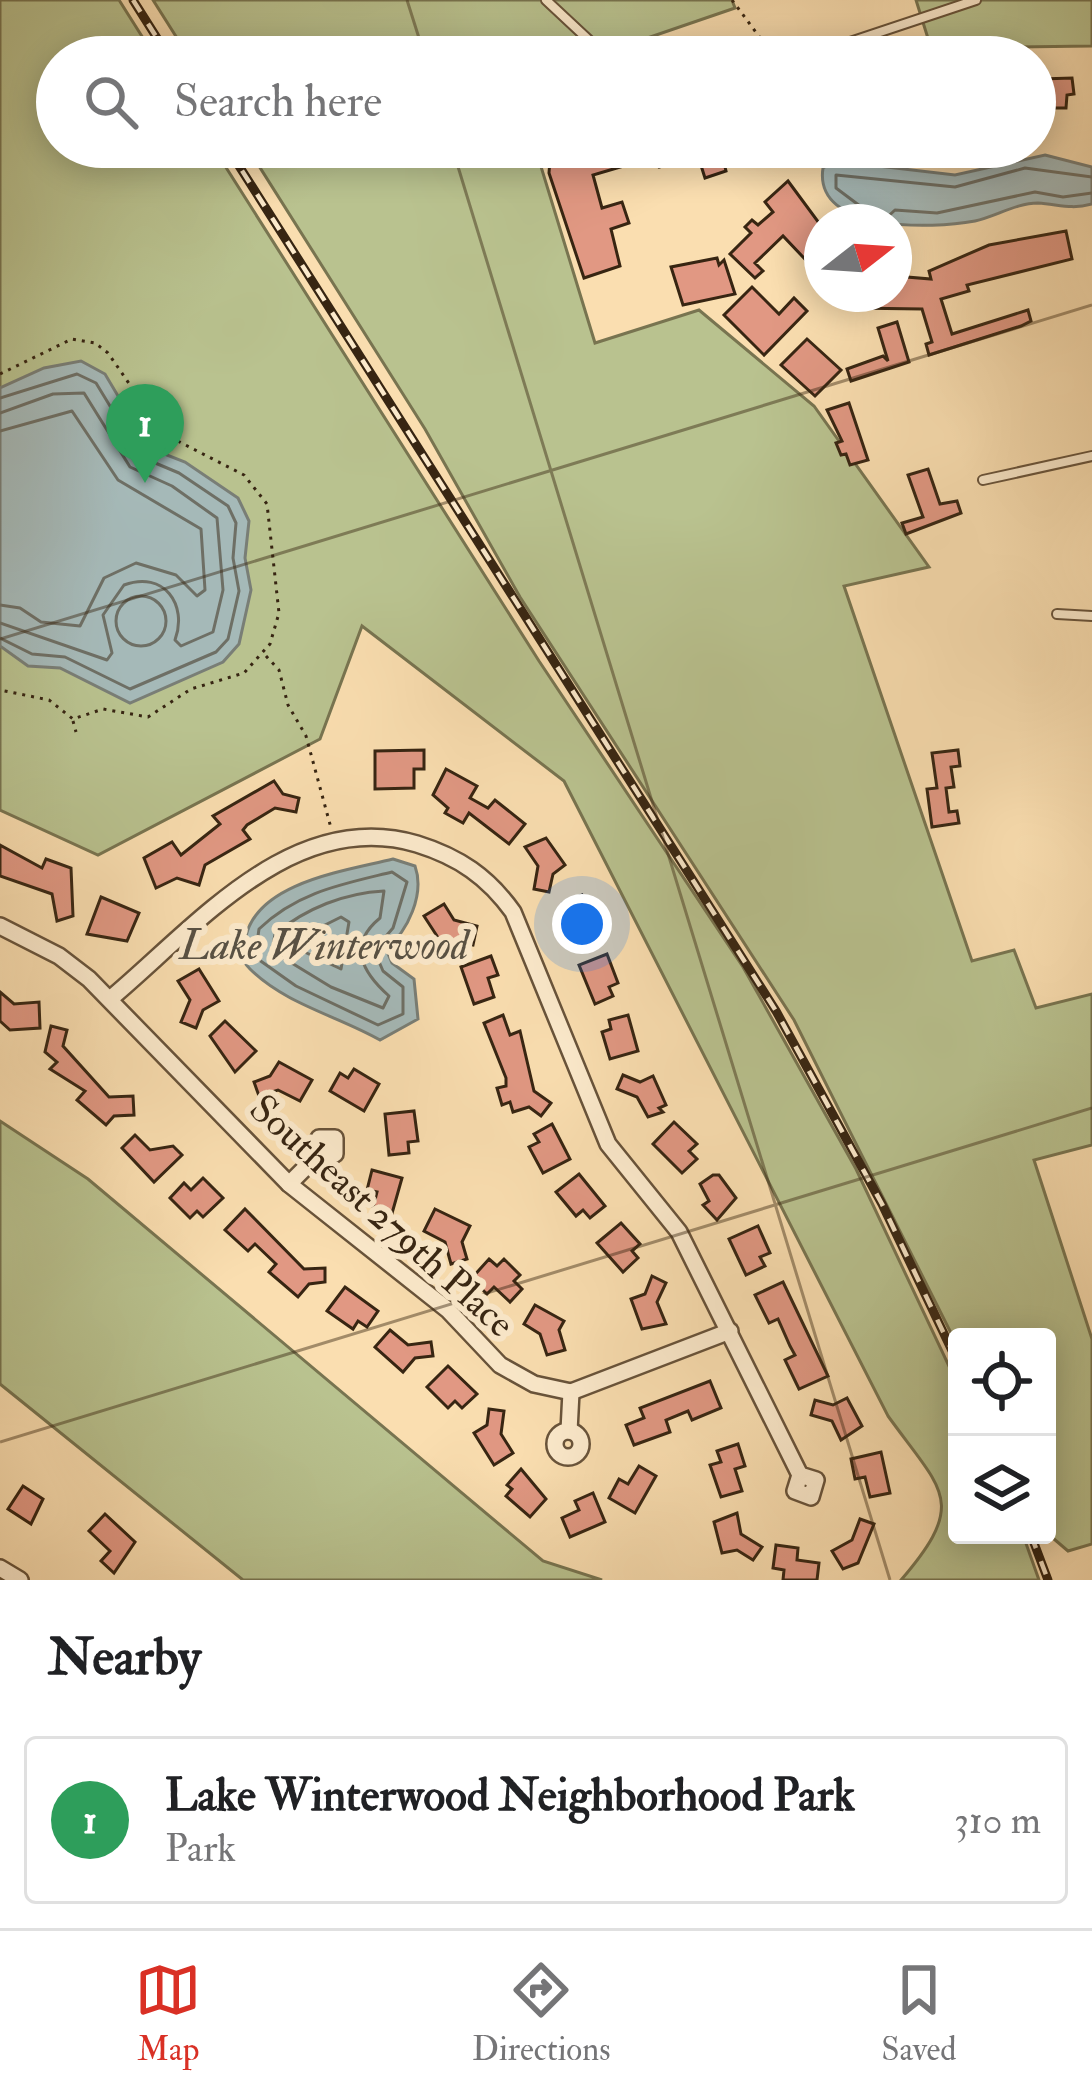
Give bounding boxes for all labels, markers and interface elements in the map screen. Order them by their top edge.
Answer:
search box [36,36,1056,168]
icon: search [78,69,144,135]
text: Search here [174,74,382,130]
north arrow [804,204,912,312]
pin: 1 [106,384,184,483]
your location [552,894,612,954]
water label: Lake Winterwood [177,920,471,972]
street label: Southeast 279th Place [239,1084,525,1348]
map controls [948,1328,1056,1544]
button: locate [948,1328,1056,1436]
button: layers [948,1436,1056,1544]
text: Nearby [48,1626,201,1690]
text: Lake Winterwood Neighborhood Park [165,1768,855,1824]
text: 1 [83,1796,97,1845]
text: 310 m [954,1796,1041,1845]
text: Park [165,1824,236,1873]
tab: Map [135,1957,201,2070]
tab: Directions [472,1957,611,2070]
tab: Saved [881,1957,957,2070]

